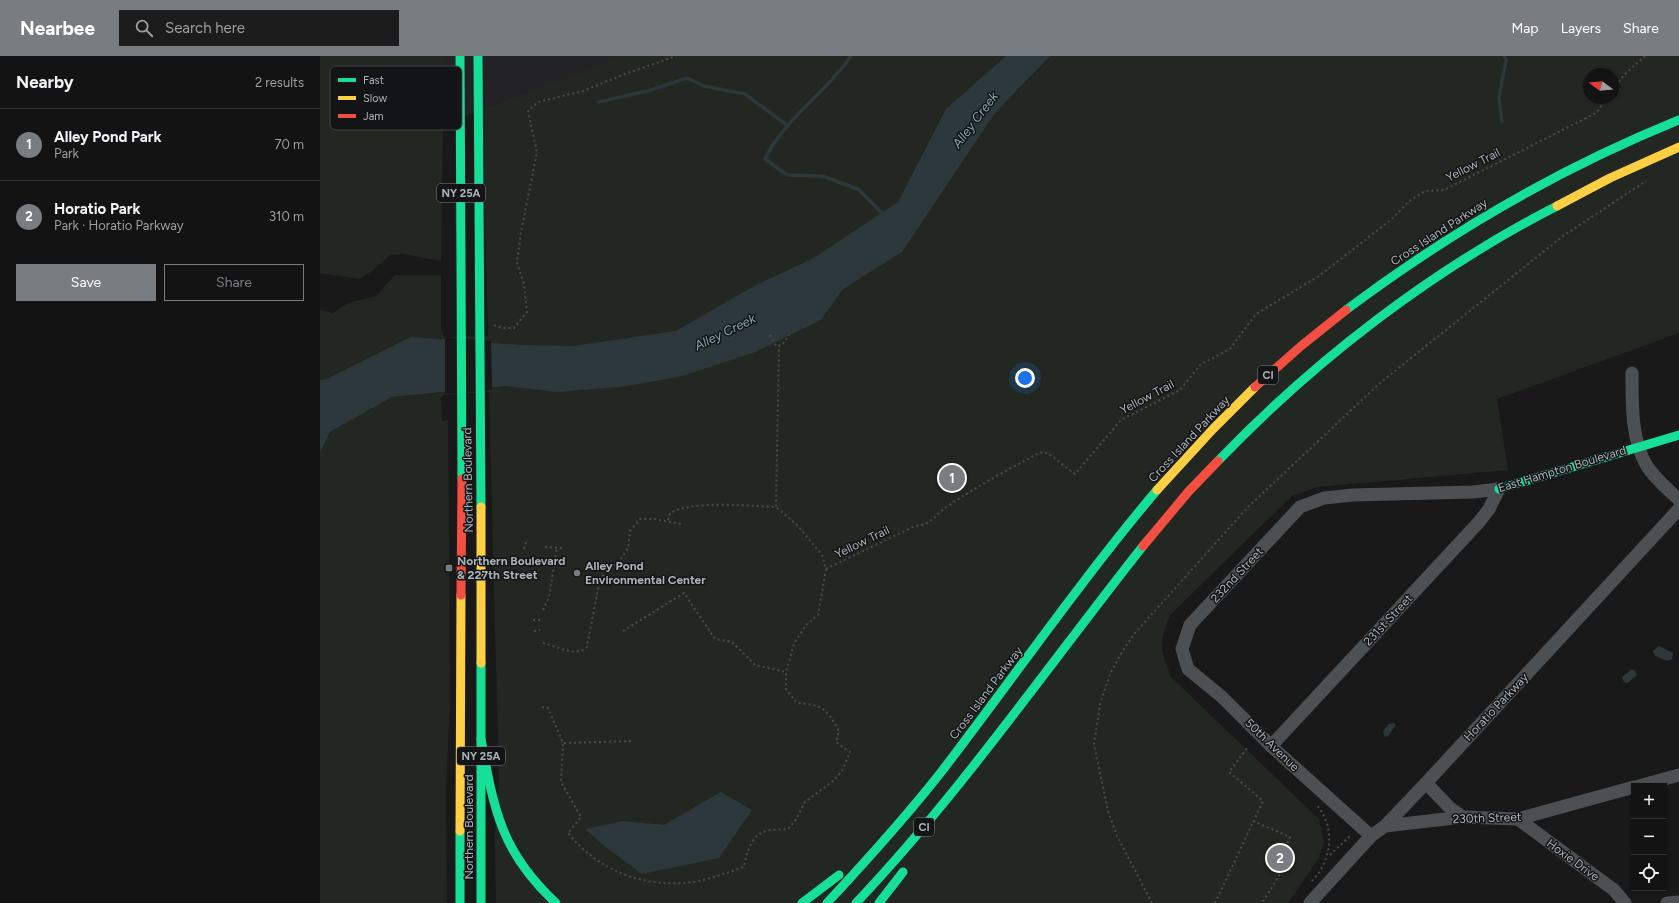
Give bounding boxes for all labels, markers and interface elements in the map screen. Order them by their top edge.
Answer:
search box [119,10,399,46]
text: Nearbee [20,17,95,40]
icon: search [133,17,155,39]
text: Search here [165,19,245,37]
text: Map [1511,20,1539,37]
text: Layers [1561,20,1601,37]
text: Share [1623,20,1659,37]
legend [330,66,462,130]
north arrow [1583,68,1619,104]
text: Nearby [16,72,74,92]
text: Fast [363,74,384,87]
text: 2 results [255,75,304,90]
water label: Alley Creek [949,89,1001,152]
text: Slow [363,92,387,105]
text: Jam [363,110,384,123]
text: Alley Pond Park [54,128,162,146]
text: 1 [26,137,32,152]
text: 70 m [274,137,304,152]
street label: Yellow Trail [1443,145,1503,185]
text: Park [54,146,79,161]
road number: NY 25A [437,184,485,202]
street label: Cross Island Parkway [1388,195,1491,269]
text: Horatio Park [54,200,141,218]
text: 2 [25,209,33,224]
text: 310 m [269,209,304,224]
text: Park · Horatio Parkway [54,218,184,233]
button: Save [16,264,156,301]
button: Share [164,264,304,301]
water label: Alley Creek [691,310,759,354]
road number: CI [1258,366,1278,384]
your location [1015,368,1035,388]
street label: Yellow Trail [1118,377,1176,417]
street label: Cross Island Parkway [1146,393,1233,485]
street label: Northern Boulevard [460,427,476,533]
street label: East Hampton Boulevard [1496,443,1628,495]
pin: 1 [939,463,965,493]
street label: Yellow Trail [832,523,892,561]
street label: 232nd Street [1208,544,1266,605]
place label: Northern Boulevard & 227th Street [457,554,565,582]
place label: Alley Pond Environmental Center [585,559,706,587]
marker: Northern Boulevard & 227th Street [444,563,454,573]
marker: Alley Pond Environmental Center [572,568,582,578]
street label: 231st Street [1361,591,1416,649]
street label: Cross Island Parkway [947,643,1026,742]
street label: Horatio Parkway [1461,670,1532,744]
street label: 50th Avenue [1242,716,1302,774]
road number: NY 25A [457,747,505,765]
street label: Northern Boulevard [462,774,476,880]
map controls [1631,783,1667,891]
button: + [1631,783,1667,819]
street label: 230th Street [1452,810,1522,826]
road number: CI [914,818,934,836]
button: − [1631,819,1667,855]
street label: Hoxie Drive [1544,836,1602,884]
pin: 2 [1267,843,1293,873]
button: locate [1631,855,1667,891]

